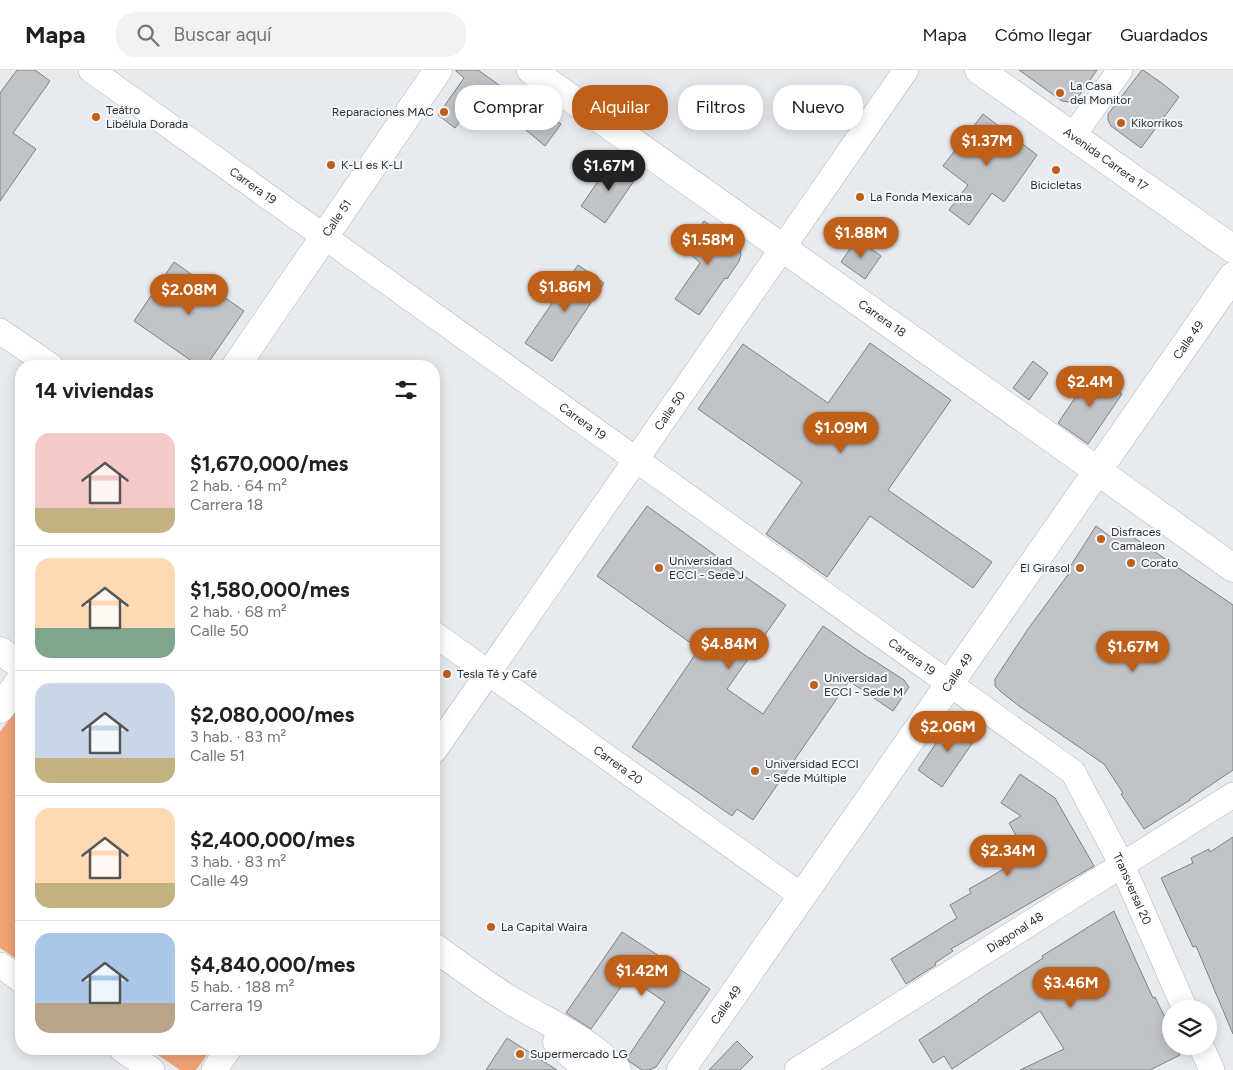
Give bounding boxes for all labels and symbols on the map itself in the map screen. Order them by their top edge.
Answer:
place label: La Casa del Monitor [1070,79,1131,107]
marker: La Casa del Monitor [1054,87,1066,99]
place label: Teátro Libélula Dorada [106,103,188,131]
place label: Reparaciones MAC [332,105,434,119]
marker: Reparaciones MAC [438,106,450,118]
marker: Teátro Libélula Dorada [90,111,102,123]
place label: Kikorrikos [1131,116,1183,130]
marker: Kikorrikos [1115,117,1127,129]
pin: $1.37M [946,124,1028,167]
street label: Avenida Carrera 17 [1061,125,1151,194]
pin: $1.67M [568,150,650,192]
place label: K-LI es K-LI [341,158,403,172]
marker: K-LI es K-LI [325,159,337,171]
street label: Carrera 19 [227,164,279,207]
marker: Bicicletas [1050,164,1062,176]
place label: Bicicletas [1030,178,1082,192]
place label: La Fonda Mexicana [870,190,972,204]
marker: La Fonda Mexicana [854,191,866,203]
street label: Calle 51 [319,197,354,239]
pin: $1.88M [820,216,902,259]
pin: $1.58M [667,224,749,266]
pin: $1.86M [524,270,606,313]
pin: $2.08M [148,274,230,316]
street label: Carrera 18 [856,297,909,340]
street label: Calle 49 [1170,318,1207,362]
pin: $2.4M [1055,366,1125,408]
street label: Calle 50 [651,388,688,433]
street label: Carrera 19 [556,400,609,443]
pin: $1.09M [800,412,882,454]
place label: Disfraces Camaleon [1111,525,1165,553]
marker: Disfraces Camaleon [1095,533,1107,545]
place label: Universidad ECCI - Sede J [669,554,744,582]
place label: Corato [1141,556,1178,570]
marker: Corato [1125,557,1137,569]
place label: El Girasol [1020,561,1070,575]
marker: Universidad ECCI - Sede J [653,562,665,574]
marker: El Girasol [1074,562,1086,574]
pin: $4.84M [688,628,770,670]
pin: $1.67M [1092,630,1174,673]
street label: Carrera 19 [886,635,938,678]
street label: Calle 49 [939,650,976,695]
place label: Tesla Té y Café [457,667,538,681]
marker: Tesla Té y Café [441,668,453,680]
place label: Universidad ECCI - Sede M [824,671,903,699]
marker: Universidad ECCI - Sede M [808,679,820,691]
pin: $2.06M [907,710,989,753]
street label: Carrera 20 [591,743,646,787]
place label: Universidad ECCI - Sede Múltiple [765,757,859,785]
marker: Universidad ECCI - Sede Múltiple [749,765,761,777]
pin: $2.34M [967,834,1049,877]
street label: Transversal 20 [1110,850,1154,927]
street label: Diagonal 48 [984,909,1046,955]
place label: La Capital Waira [501,920,587,934]
marker: La Capital Waira [485,921,497,933]
pin: $1.42M [601,954,683,997]
pin: $3.46M [1030,966,1112,1009]
street label: Calle 49 [708,983,744,1027]
place label: Supermercado LG [530,1047,628,1061]
marker: Supermercado LG [514,1048,526,1060]

